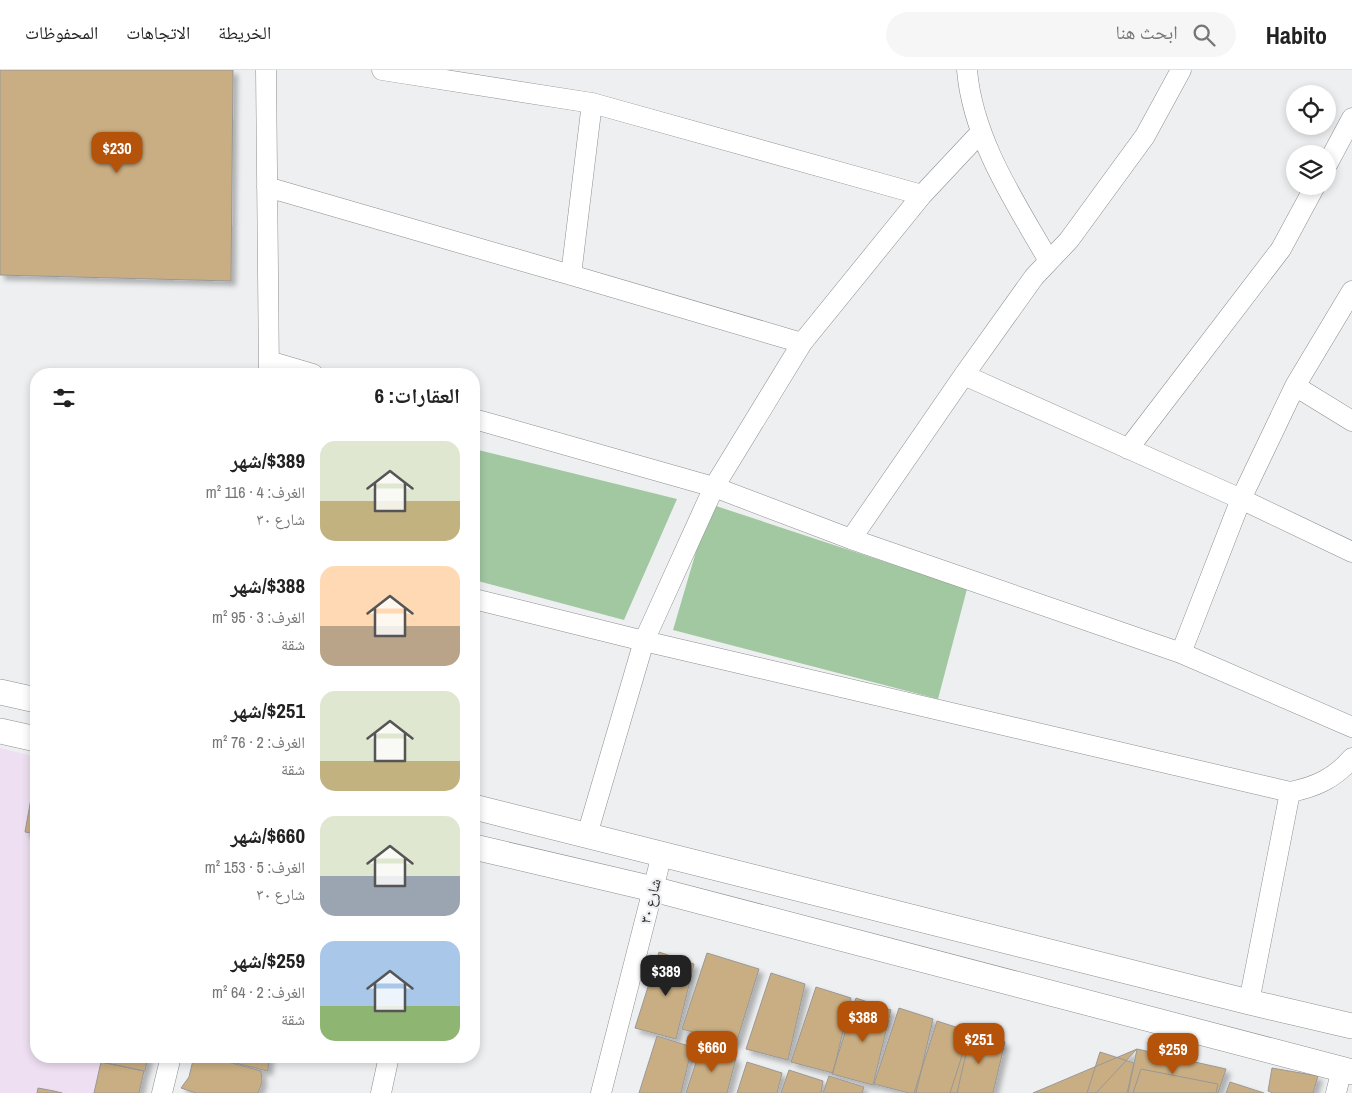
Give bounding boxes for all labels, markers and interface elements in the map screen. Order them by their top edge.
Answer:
search box [886,12,1236,57]
text: ابحث هنا [1116,19,1178,45]
text: Habito [1266,19,1327,51]
text: المحفوظات [25,20,98,45]
text: الاتجاهات [126,20,190,45]
text: الخريطة [218,20,271,45]
icon: search [1190,21,1218,49]
map controls [1286,85,1336,195]
button: locate [1286,85,1336,135]
pin: $230 [87,132,147,174]
text: $230 [102,137,132,159]
button: layers [1286,145,1336,195]
text: العقارات: 6 [374,381,460,410]
icon: filters [50,384,78,412]
text: $389/شهر [231,446,305,475]
icon: home [360,461,420,521]
text: الغرف: 4 · 116 m² [206,481,305,503]
text: شارع ٣٠ [257,508,305,530]
text: $388/شهر [231,571,305,600]
icon: home [360,586,420,646]
text: الغرف: 3 · 95 m² [212,606,305,628]
text: شقة [281,633,305,655]
text: $251/شهر [231,696,305,725]
icon: home [360,711,420,771]
text: الغرف: 2 · 76 m² [212,731,305,753]
text: شقة [281,758,305,780]
text: $660/شهر [231,821,305,850]
icon: home [360,836,420,896]
text: الغرف: 5 · 153 m² [205,856,305,878]
street label: شارع ٣٠ [634,876,666,926]
text: شارع ٣٠ [257,883,305,905]
text: $259/شهر [231,946,305,975]
pin: $389 [636,954,696,997]
text: $389 [651,960,681,982]
icon: home [360,961,420,1021]
text: الغرف: 2 · 64 m² [212,981,305,1003]
pin: $388 [833,1000,893,1043]
text: $388 [848,1006,878,1028]
text: شقة [281,1008,305,1030]
pin: $251 [949,1022,1009,1065]
text: $251 [964,1028,994,1050]
pin: $660 [682,1030,742,1073]
pin: $259 [1143,1032,1203,1075]
text: $660 [697,1036,727,1058]
text: $259 [1158,1038,1188,1060]

